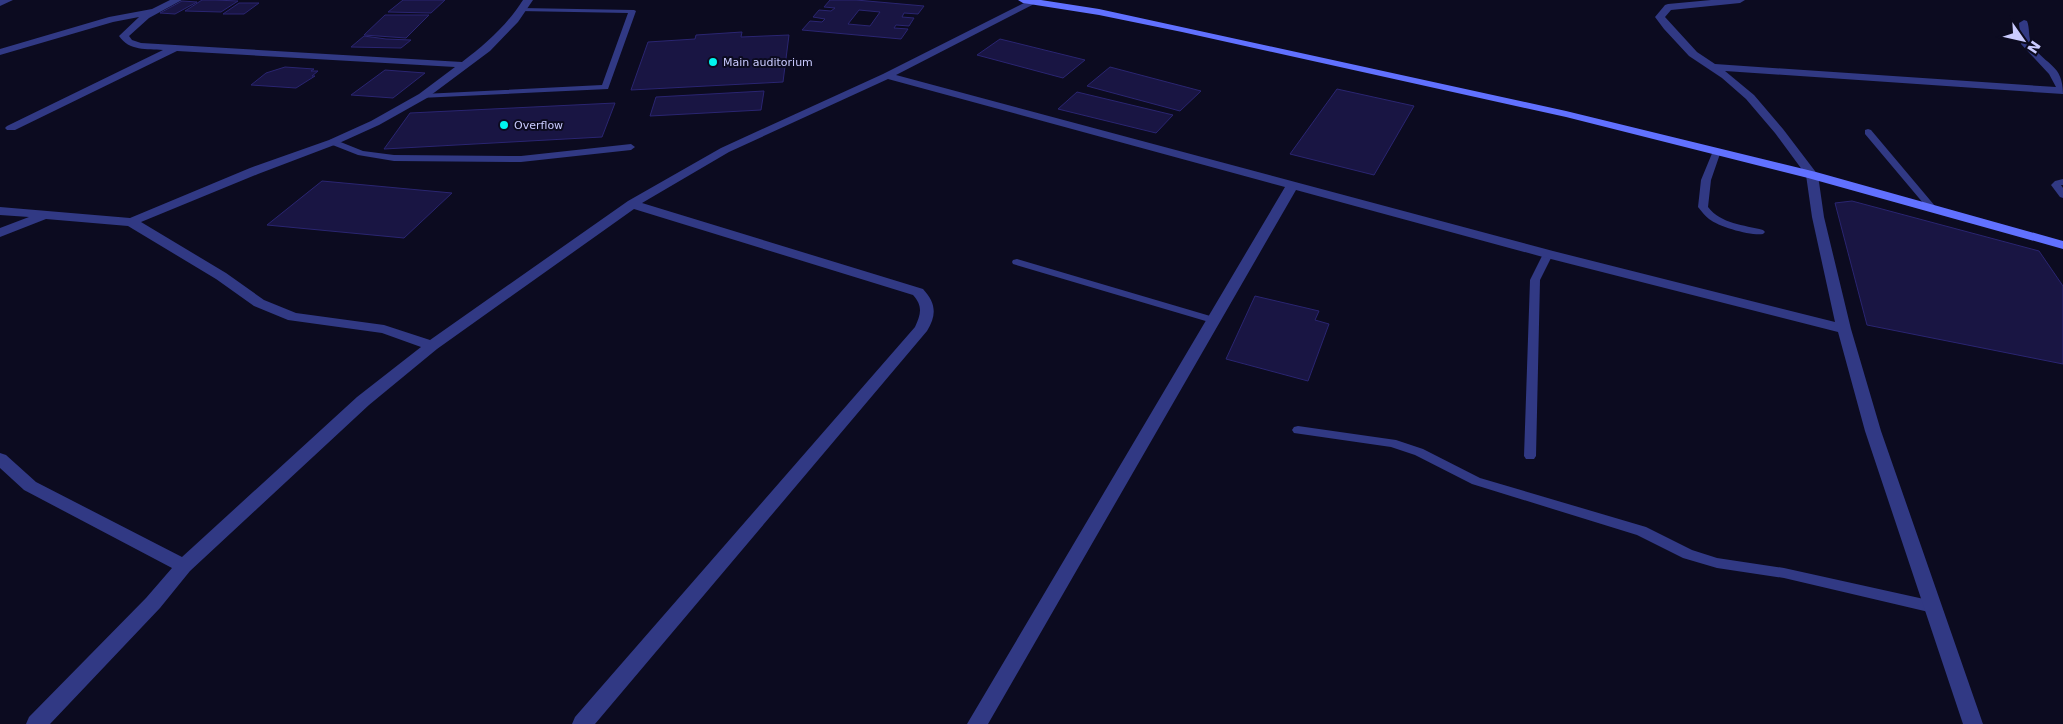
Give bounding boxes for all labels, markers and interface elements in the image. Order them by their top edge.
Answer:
north arrow [1998,15,2048,65]
text: N [2024,38,2044,57]
marker: Main auditorium [707,56,719,68]
place label: Main auditorium [723,56,813,69]
marker: Overflow [498,119,510,131]
place label: Overflow [514,119,563,132]

